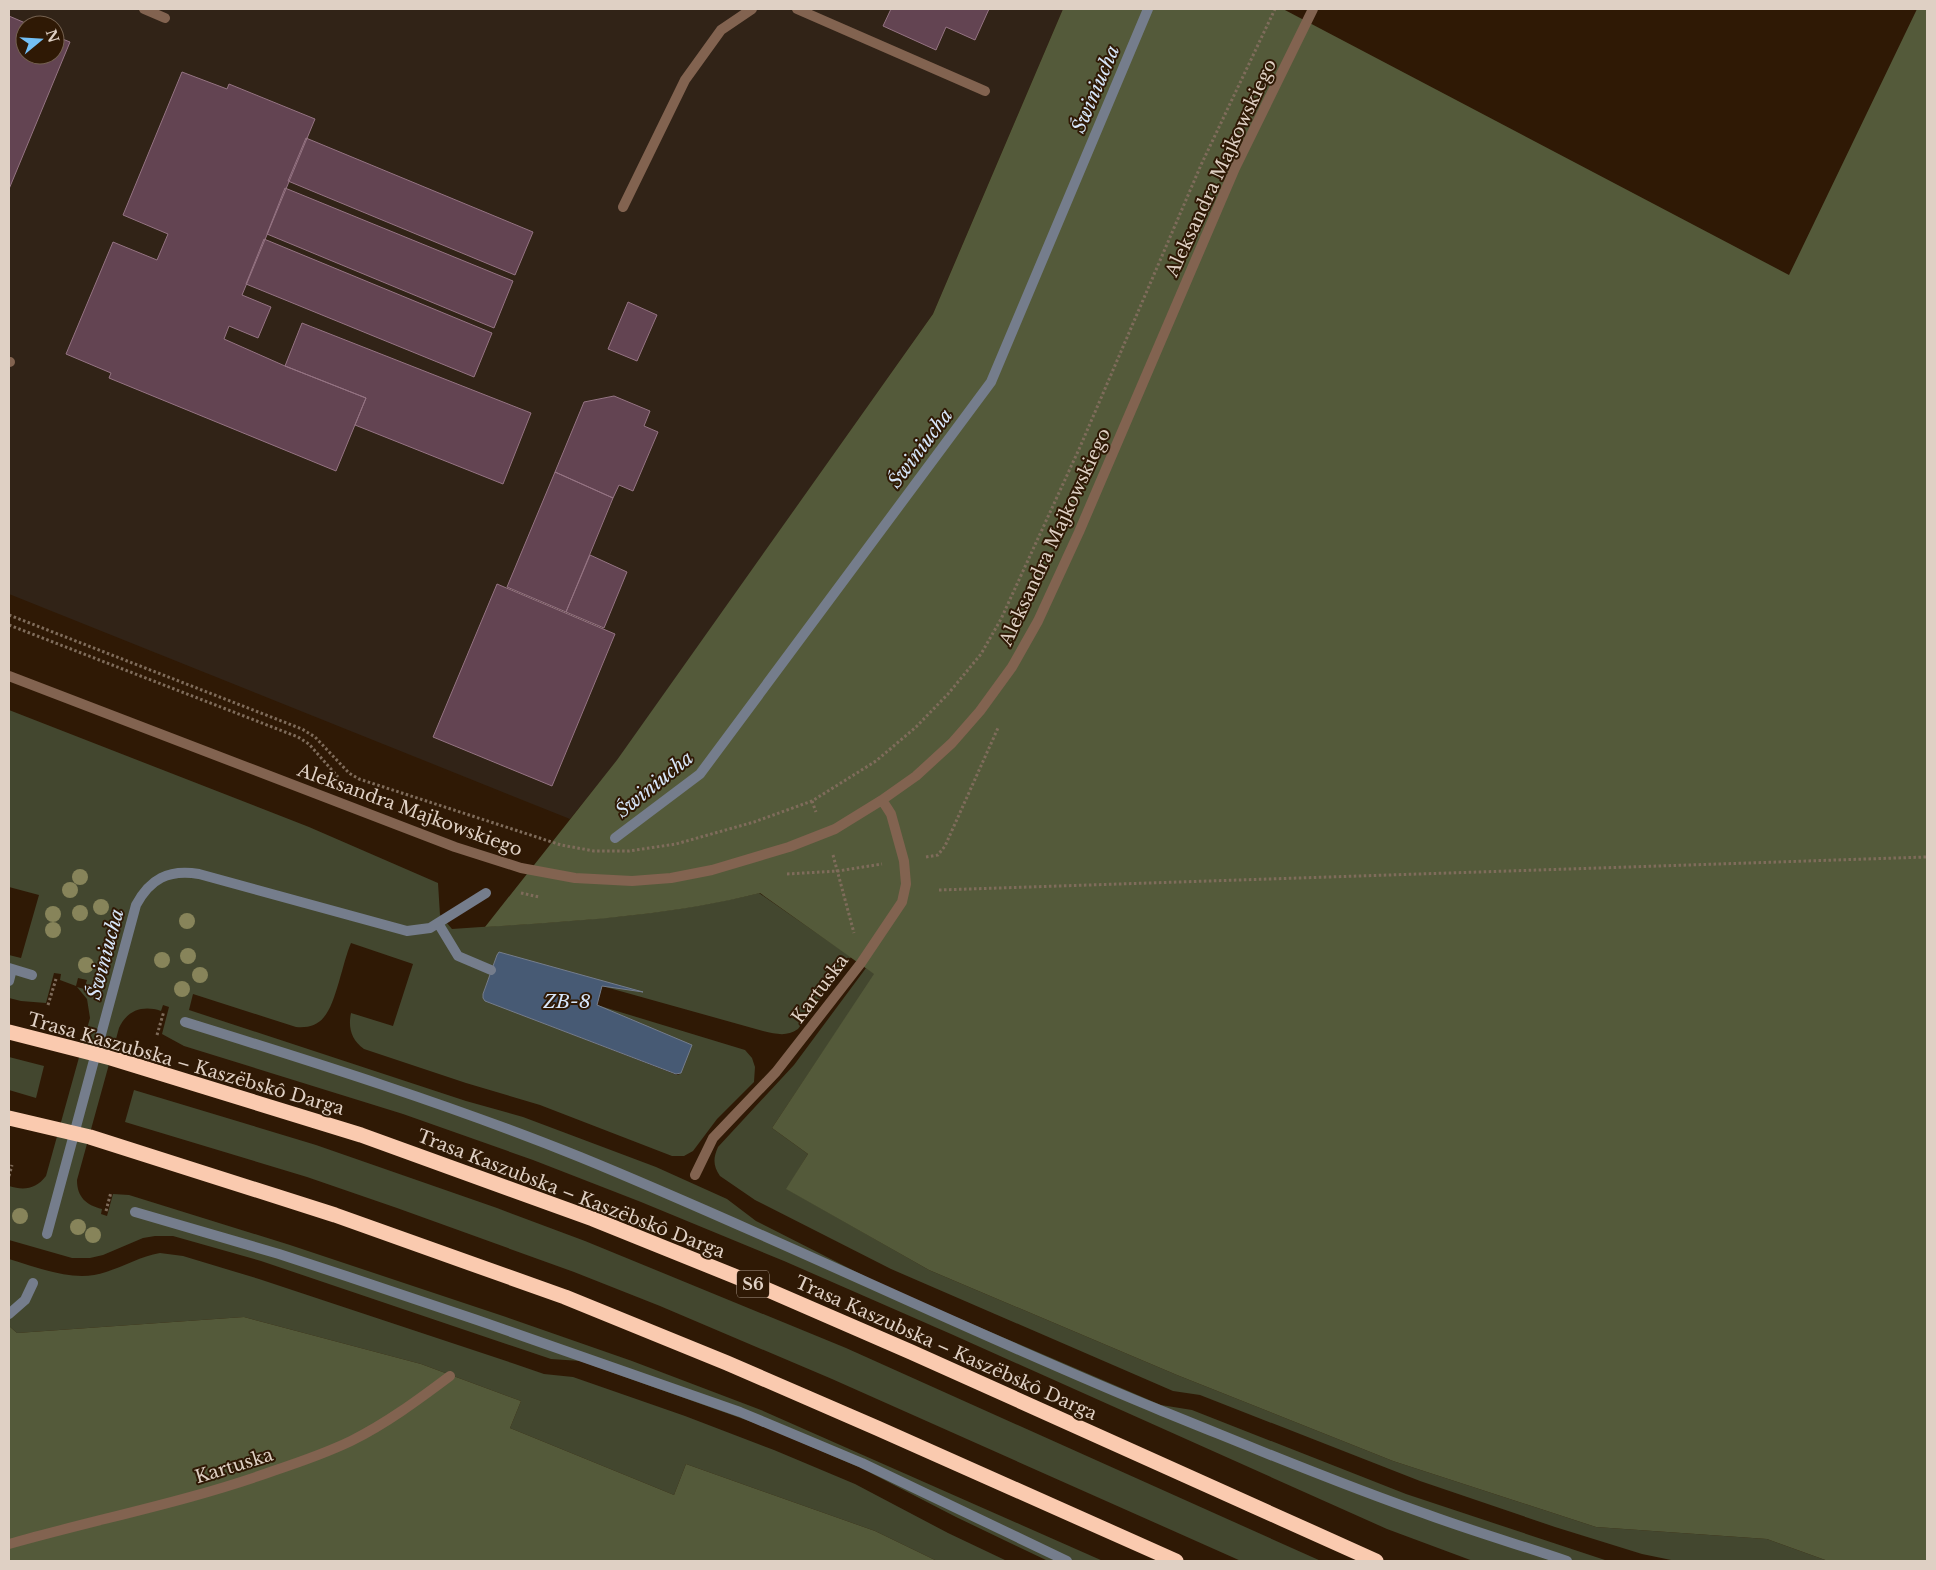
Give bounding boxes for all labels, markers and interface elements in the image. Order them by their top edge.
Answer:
north arrow [15,15,65,65]
text: N [42,27,63,45]
water label: Świniucha [1067,42,1124,137]
street label: Aleksandra Majkowskiego [1160,56,1281,281]
water label: Świniucha [883,404,958,492]
street label: Aleksandra Majkowskiego [994,425,1115,650]
water label: Świniucha [611,746,698,823]
street label: Aleksandra Majkowskiego [294,759,525,861]
water label: Świniucha [82,906,129,1002]
street label: Kartuska [787,950,853,1028]
water label: ZB-8 [542,990,591,1013]
street label: Trasa Kaszubska – Kaszëbskô Darga [25,1008,347,1120]
street label: Trasa Kaszubska – Kaszëbskô Darga [414,1125,728,1263]
road number: S6 [737,1270,769,1298]
street label: Trasa Kaszubska – Kaszëbskô Darga [792,1271,1100,1425]
street label: Kartuska [192,1444,276,1488]

